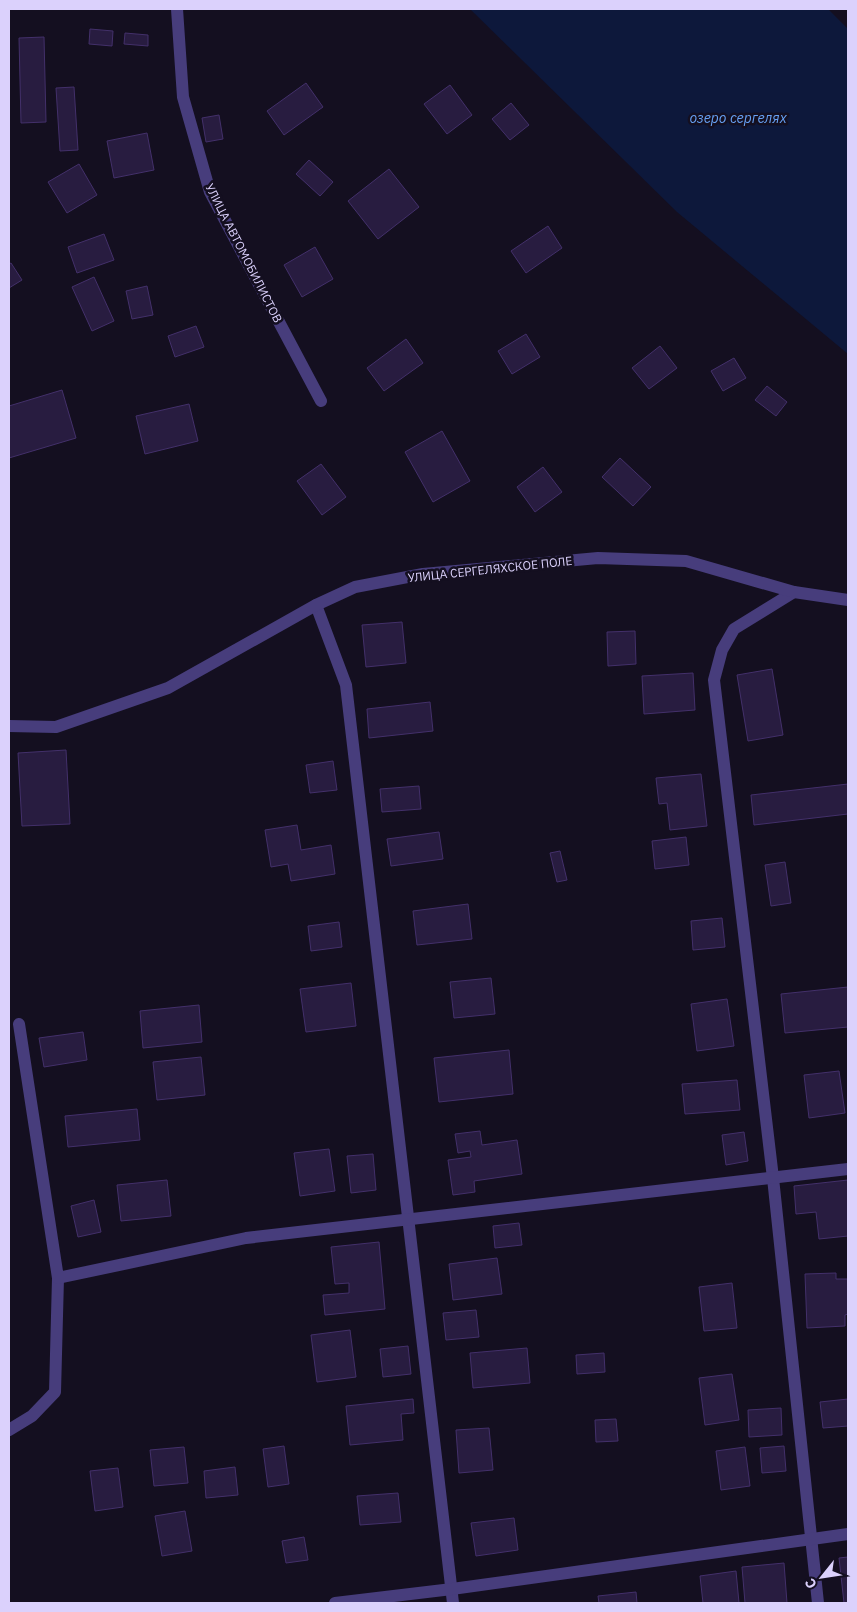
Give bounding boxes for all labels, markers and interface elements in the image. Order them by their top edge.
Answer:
water label: озеро сергелях [689,109,788,127]
street label: УЛИЦА АВТОМОБИЛИСТОВ [202,181,286,325]
street label: УЛИЦА СЕРГЕЛЯХСКОЕ ПОЛЕ [407,553,573,585]
north arrow [797,1552,847,1602]
text: С [801,1575,821,1592]

